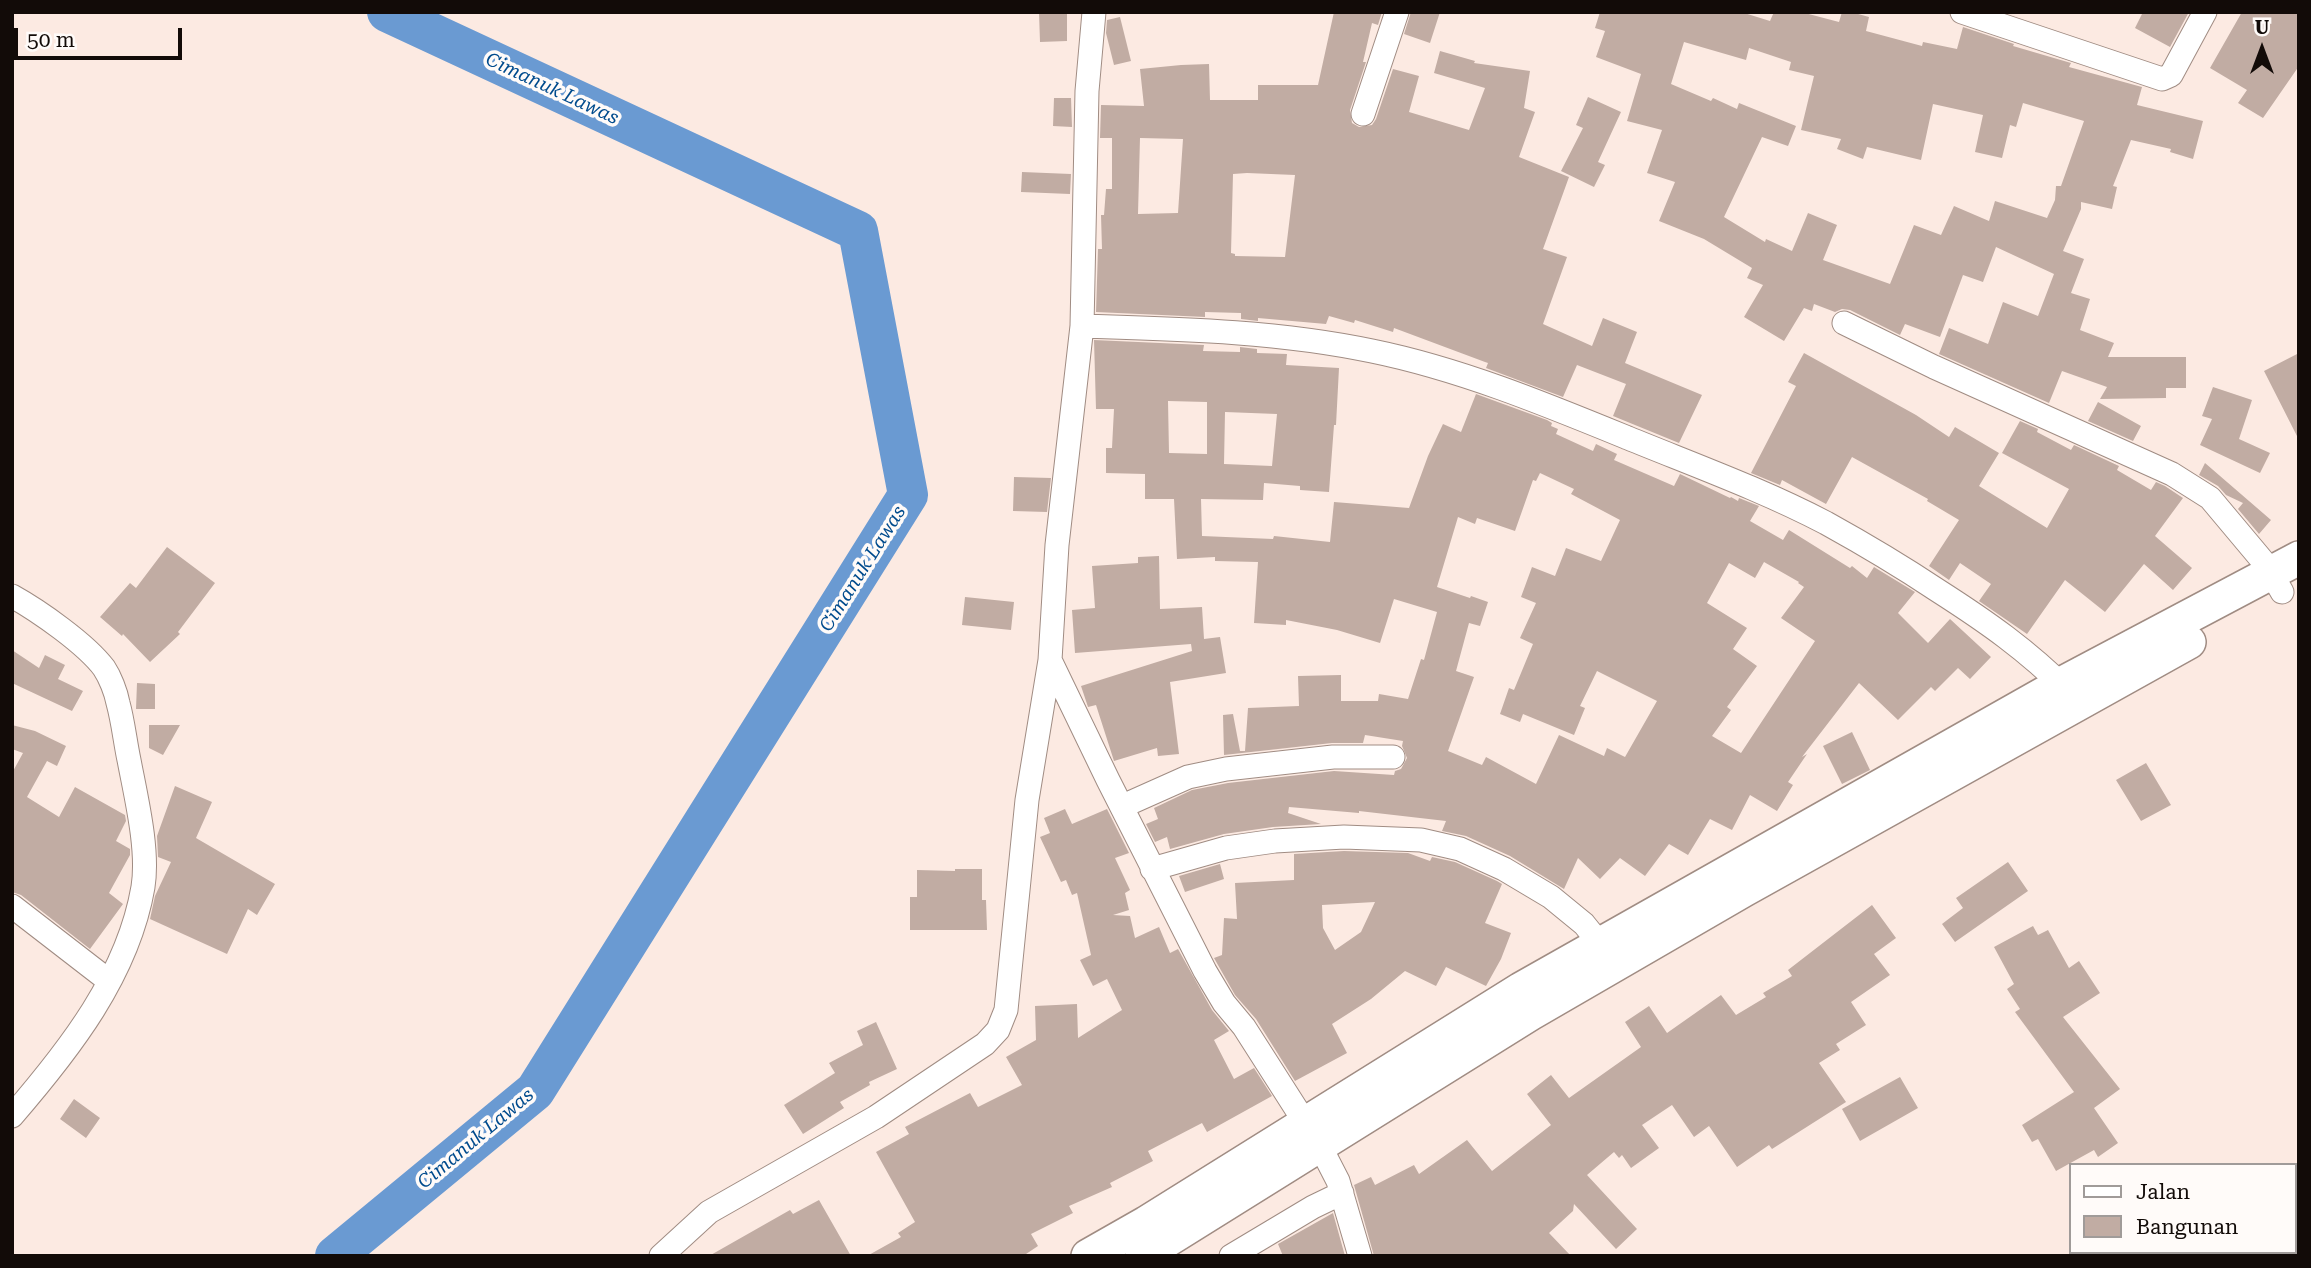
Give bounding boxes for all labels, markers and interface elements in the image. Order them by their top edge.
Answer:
scale bar [18,14,186,58]
north arrow [2227,14,2297,84]
text: U [2255,16,2269,39]
text: 50 m [27,28,75,52]
water label: Cimanuk Lawas [482,48,622,130]
water label: Cimanuk Lawas [815,502,911,636]
water label: Cimanuk Lawas [413,1084,539,1194]
legend [2070,1163,2297,1254]
text: Jalan [2136,1180,2190,1204]
text: Bangunan [2136,1215,2238,1239]

